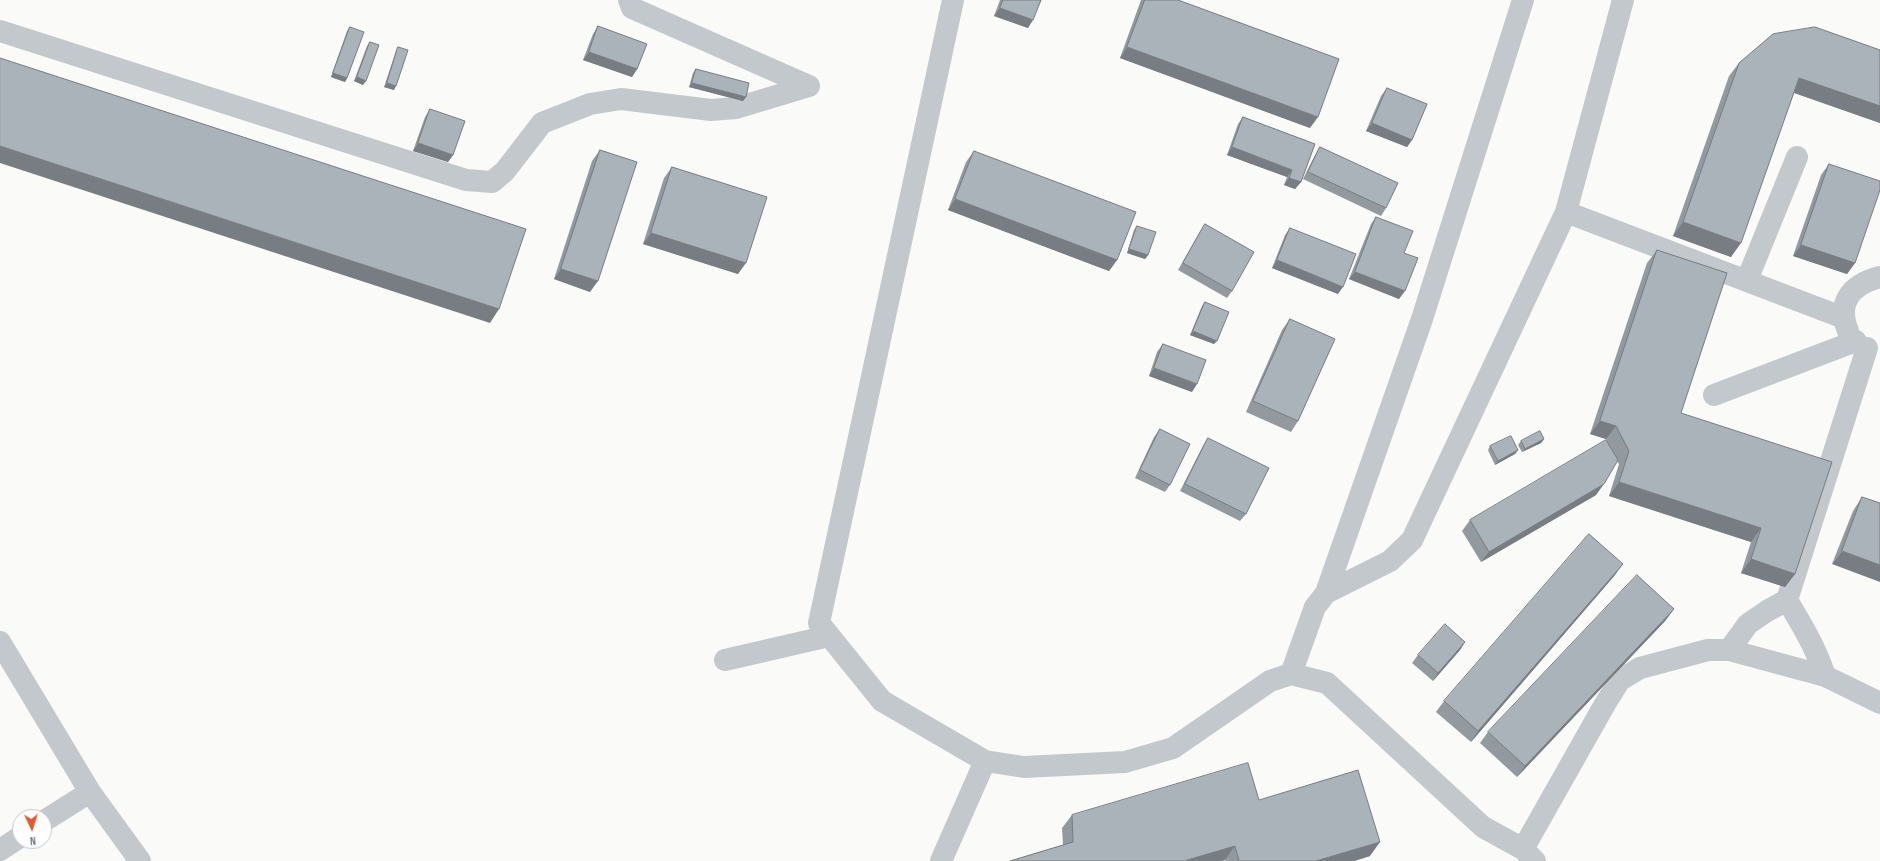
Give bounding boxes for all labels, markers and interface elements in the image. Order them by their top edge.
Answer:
north arrow [12,809,52,849]
text: N [29,834,36,847]

